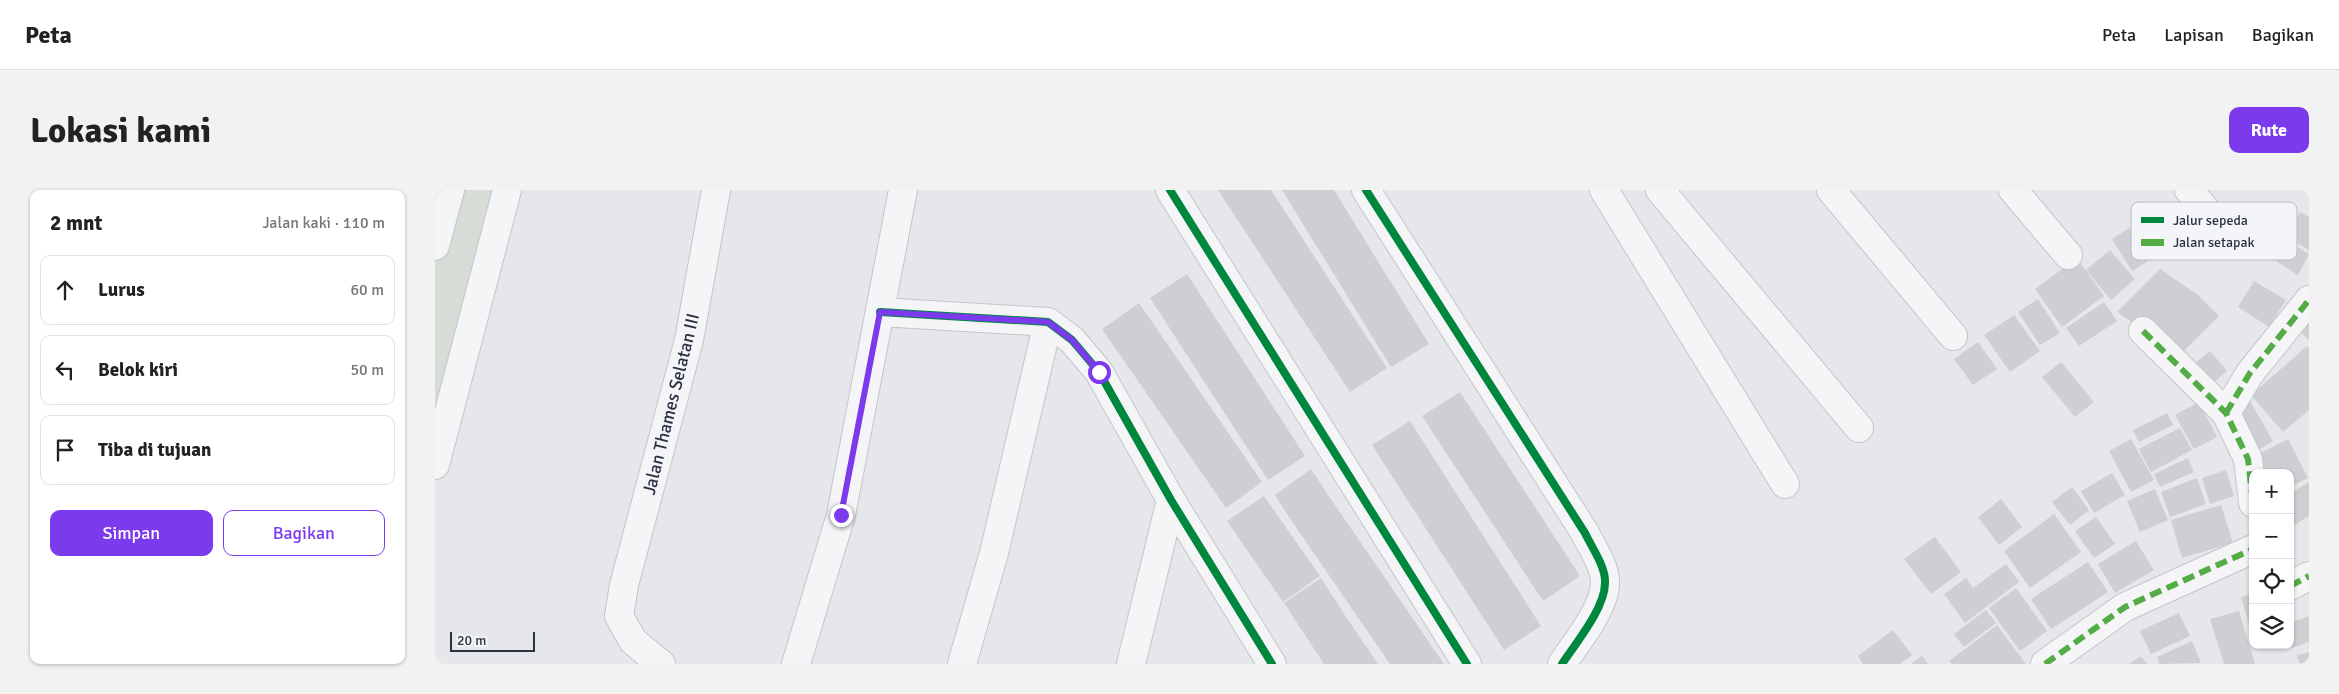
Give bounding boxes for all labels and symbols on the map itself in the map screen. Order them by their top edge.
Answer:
legend [2131,202,2297,260]
text: Jalur sepeda [2173,212,2248,229]
text: Jalan setapak [2173,234,2255,251]
street label: Jalan Thames Selatan III [638,311,704,497]
route start [1088,361,1111,384]
route end [830,504,853,527]
scale bar [450,629,535,652]

